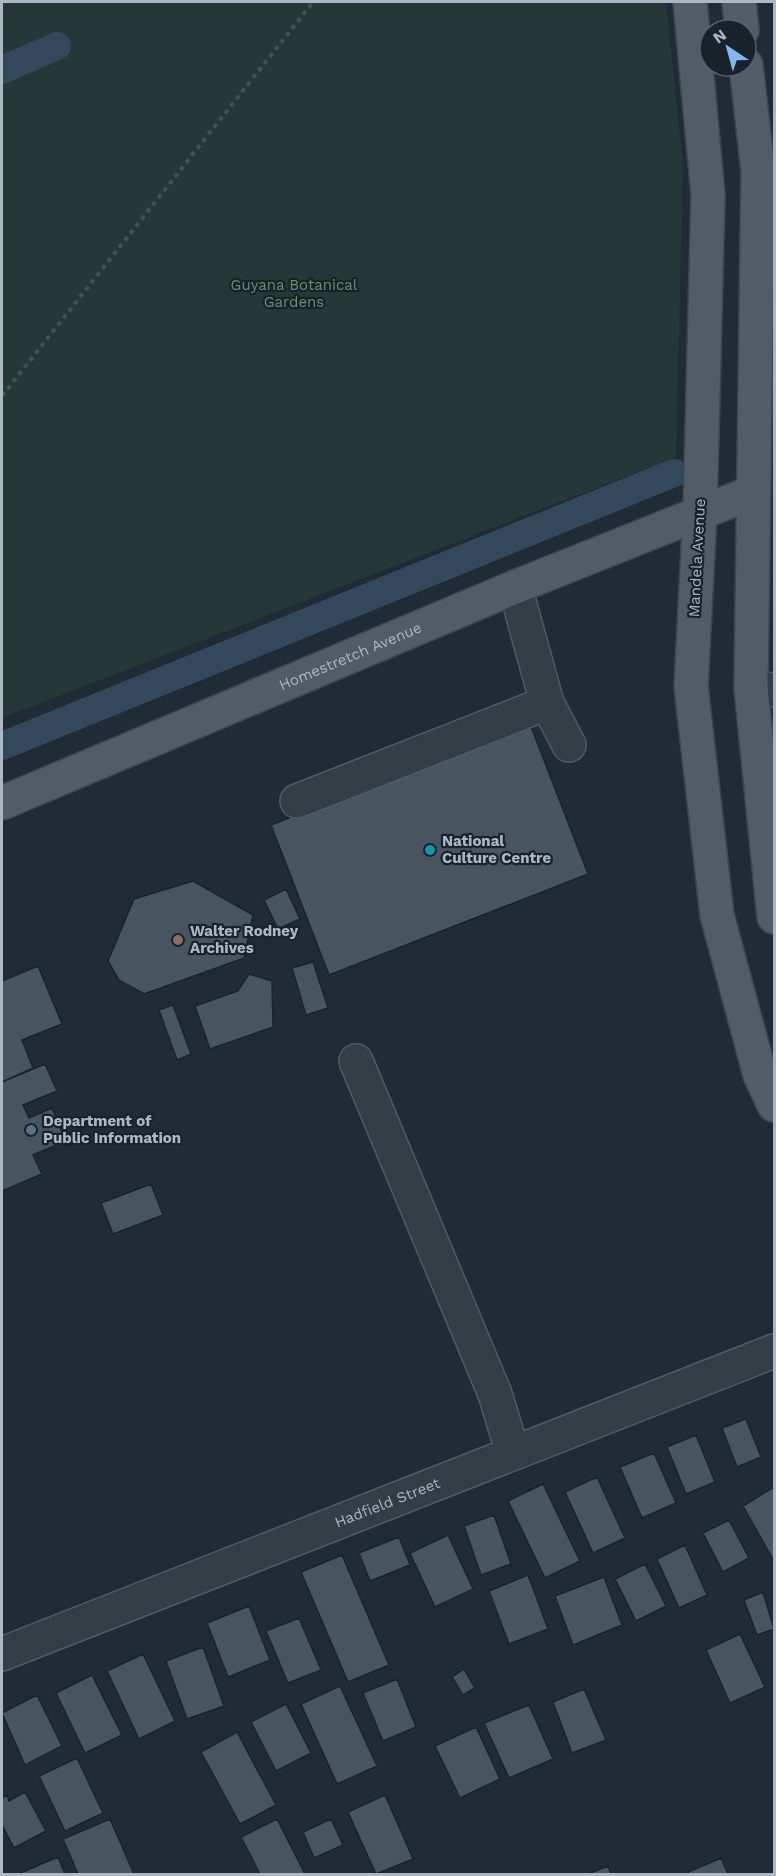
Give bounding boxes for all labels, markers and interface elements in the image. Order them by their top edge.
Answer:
north arrow [698,18,758,78]
text: N [709,25,730,47]
park label: Guyana Botanical Gardens [231,276,358,311]
street label: Mandela Avenue [685,498,709,618]
street label: Homestretch Avenue [276,618,424,694]
place label: National Culture Centre [442,832,551,867]
marker: National Culture Centre [423,843,437,857]
place label: Walter Rodney Archives [190,922,299,957]
marker: Walter Rodney Archives [171,933,185,947]
place label: Department of Public Information [43,1112,181,1147]
marker: Department of Public Information [24,1123,38,1137]
street label: Hadfield Street [332,1474,443,1532]

